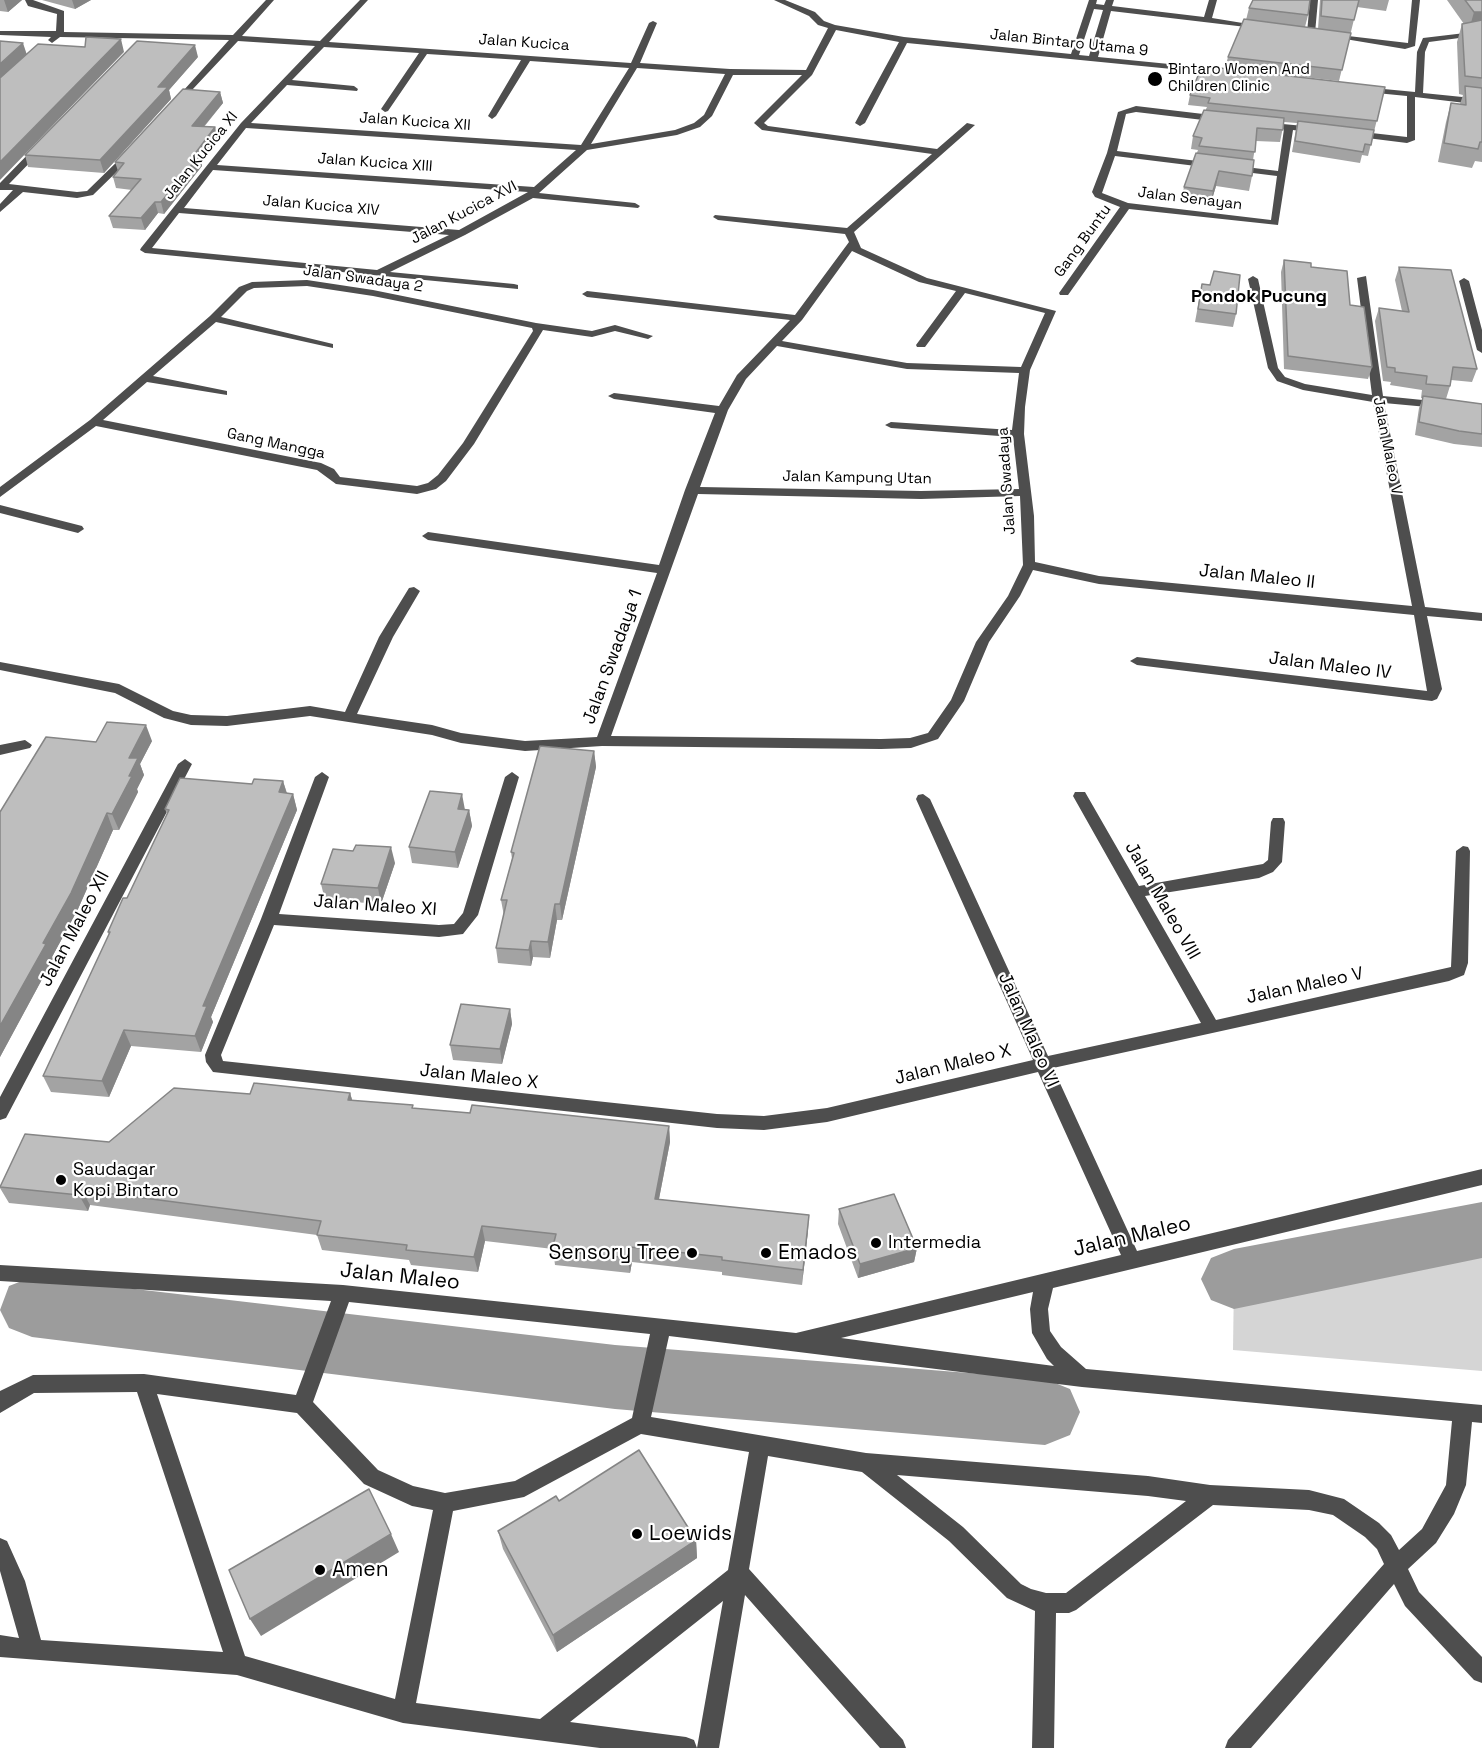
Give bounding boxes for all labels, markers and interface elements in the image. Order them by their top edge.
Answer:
street label: Jalan Bintaro Utama 9 [989,26,1149,60]
street label: Jalan Kucica [478,31,570,55]
place label: Bintaro Women And Children Clinic [1168,61,1310,96]
marker: Bintaro Women And Children Clinic [1146,70,1164,88]
street label: Jalan Kucica XI [160,108,242,204]
street label: Jalan Kucica XII [359,109,471,135]
street label: Jalan Kucica XIII [317,150,433,176]
street label: Jalan Kucica XVI [408,178,520,248]
street label: Jalan Senayan [1137,184,1243,214]
street label: Jalan Kucica XIV [262,192,380,220]
street label: Gang Buntu [1051,201,1115,281]
street label: Jalan Swadaya 2 [302,262,424,296]
district label: Pondok Pucung [1191,286,1327,308]
street label: Jalan Maleo V [1369,396,1405,496]
street label: Gang Mangga [225,425,327,463]
street label: Jalan Swadaya [994,427,1020,535]
street label: Jalan Kampung Utan [782,468,932,488]
street label: Jalan Maleo II [1198,560,1316,594]
street label: Jalan Swadaya 1 [579,587,647,727]
street label: Jalan Maleo IV [1268,648,1392,684]
street label: Jalan Maleo VIII [1120,838,1204,964]
street label: Jalan Maleo XII [35,867,115,991]
street label: Jalan Maleo XI [313,891,437,921]
street label: Jalan Maleo V [1245,963,1365,1009]
street label: Jalan Maleo VI [993,969,1063,1091]
street label: Jalan Maleo X [893,1040,1013,1090]
street label: Jalan Maleo X [419,1060,539,1094]
place label: Saudagar Kopi Bintaro [73,1159,179,1202]
marker: Saudagar Kopi Bintaro [54,1173,68,1187]
street label: Jalan Maleo [1071,1211,1193,1263]
place label: Intermedia [888,1232,981,1254]
marker: Intermedia [869,1236,883,1250]
place label: Sensory Tree [548,1240,680,1266]
place label: Emados [778,1240,857,1266]
marker: Sensory Tree [685,1246,699,1260]
marker: Emados [759,1246,773,1260]
street label: Jalan Maleo [339,1258,461,1296]
place label: Loewids [649,1521,732,1547]
marker: Loewids [630,1527,644,1541]
place label: Amen [332,1557,389,1583]
marker: Amen [313,1563,327,1577]

